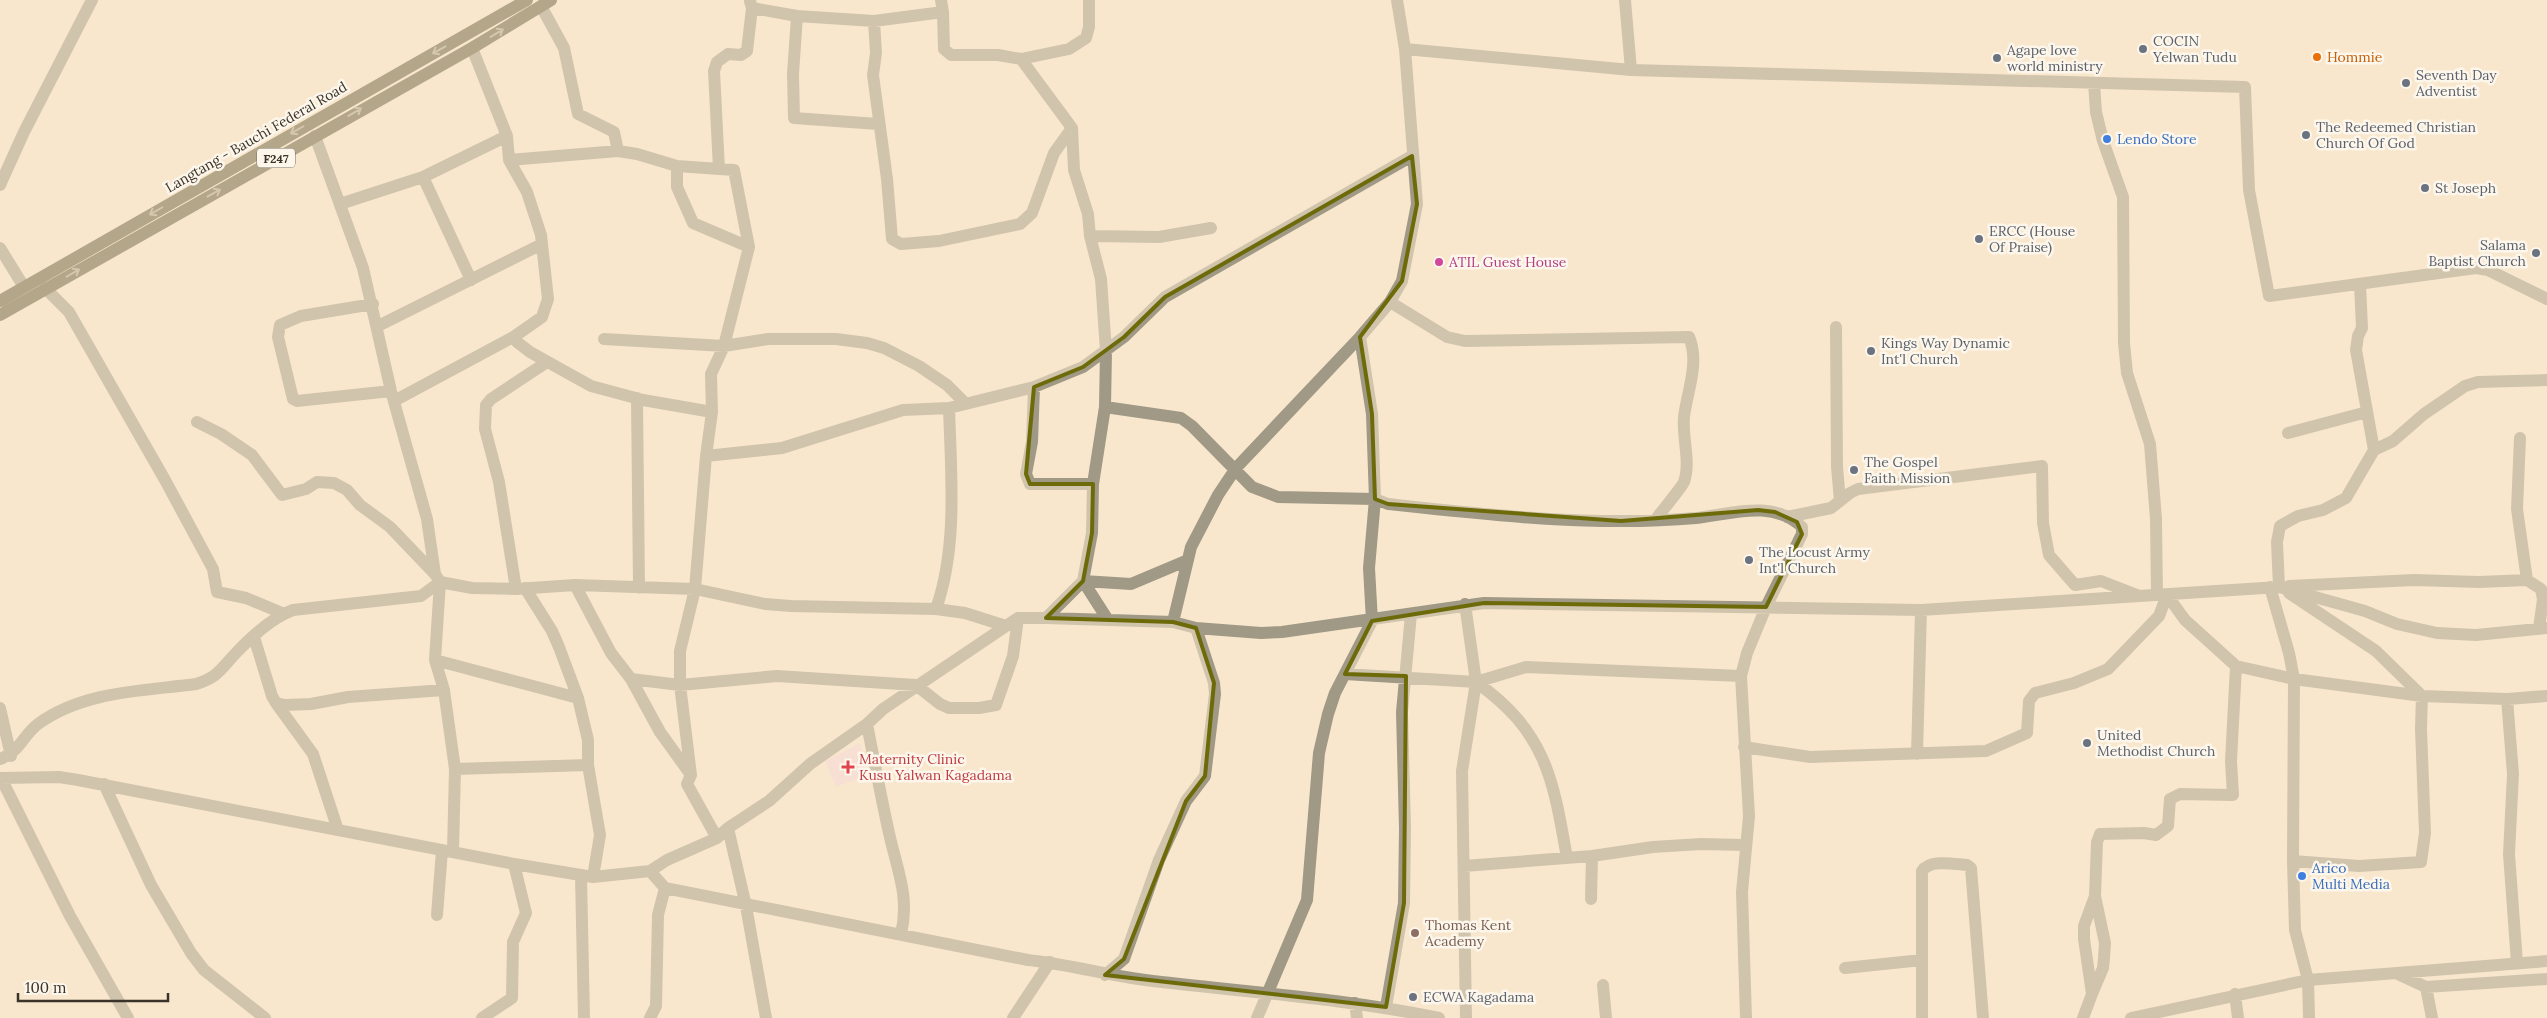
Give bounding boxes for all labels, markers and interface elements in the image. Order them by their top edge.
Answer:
one-way arrow [489,27,503,37]
place label: COCIN Yelwan Tudu [2152,32,2237,66]
place label: Agape love world ministry [2006,41,2103,75]
marker: COCIN Yelwan Tudu [2137,43,2149,55]
one-way arrow [431,45,446,55]
place label: Hommie [2327,48,2383,66]
marker: Hommie [2311,51,2323,63]
marker: Agape love world ministry [1991,52,2003,64]
place label: Seventh Day Adventist [2415,66,2497,100]
marker: Seventh Day Adventist [2400,77,2412,89]
street label: Langtang - Bauchi Federal Road [162,78,350,196]
one-way arrow [348,107,362,117]
place label: The Redeemed Christian Church Of God [2316,118,2477,152]
one-way arrow [290,125,305,135]
marker: The Redeemed Christian Church Of God [2300,129,2312,141]
place label: Lendo Store [2117,130,2197,148]
marker: Lendo Store [2101,133,2113,145]
road number: F247 [257,148,295,168]
place label: St Joseph [2435,179,2496,197]
marker: St Joseph [2419,182,2431,194]
one-way arrow [206,187,221,197]
one-way arrow [149,206,164,216]
place label: ERCC (House Of Praise) [1989,222,2076,256]
marker: ERCC (House Of Praise) [1973,233,1985,245]
place label: Salama Baptist Church [2428,236,2526,270]
marker: Salama Baptist Church [2530,247,2542,259]
place label: ATIL Guest House [1448,253,1567,271]
marker: ATIL Guest House [1433,256,1445,268]
one-way arrow [65,268,80,278]
place label: Kings Way Dynamic Int'l Church [1881,334,2010,368]
marker: Kings Way Dynamic Int'l Church [1865,345,1877,357]
place label: The Gospel Faith Mission [1864,453,1951,487]
marker: The Gospel Faith Mission [1848,464,1860,476]
place label: The Locust Army Int'l Church [1759,543,1871,577]
marker: The Locust Army Int'l Church [1743,554,1755,566]
place label: United Methodist Church [2097,726,2215,760]
marker: United Methodist Church [2081,737,2093,749]
place label: Maternity Clinic Kusu Yalwan Kagadama [859,750,1012,784]
marker: Maternity Clinic Kusu Yalwan Kagadama [841,760,855,774]
place label: Arico Multi Media [2311,859,2390,893]
marker: Arico Multi Media [2296,870,2308,882]
place label: Thomas Kent Academy [1424,916,1512,950]
marker: Thomas Kent Academy [1409,927,1421,939]
scale bar [18,970,168,1002]
text: 100 m [25,978,66,997]
place label: ECWA Kagadama [1423,988,1534,1006]
marker: ECWA Kagadama [1407,991,1419,1003]

